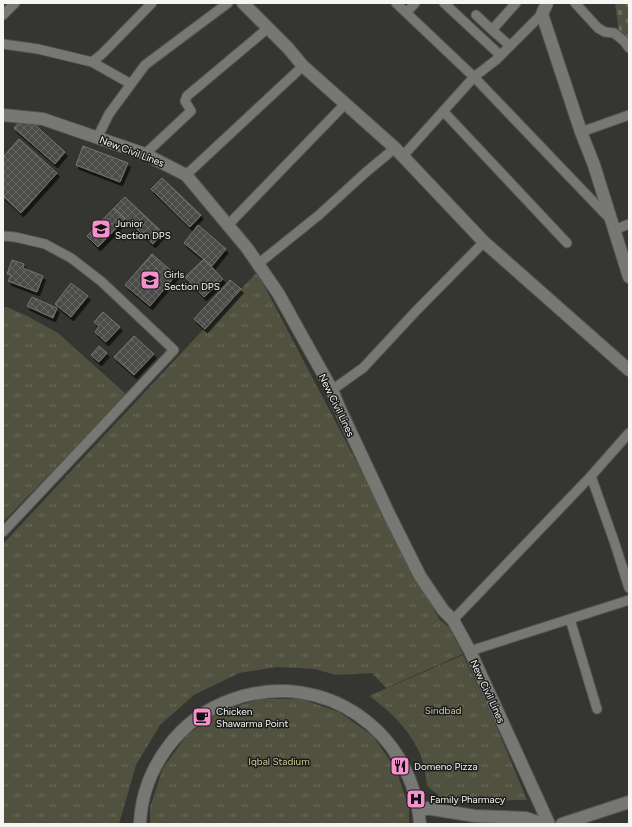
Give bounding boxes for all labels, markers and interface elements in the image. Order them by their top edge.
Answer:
street label: New Civil Lines [98,133,166,170]
place label: Junior Section DPS [115,217,171,242]
school or university icon: Junior Section DPS [90,218,112,240]
place label: Girls Section DPS [164,268,220,293]
school or university icon: Girls Section DPS [139,269,161,291]
street label: New Civil Lines [316,372,358,439]
street label: New Civil Lines [467,658,508,725]
park label: Sindbad [425,704,461,717]
place label: Chicken Shawarma Point [216,705,288,730]
cafe icon: Chicken Shawarma Point [191,706,213,728]
park label: Iqbal Stadium [248,755,310,768]
restaurant icon: Domeno Pizza [389,755,411,777]
place label: Domeno Pizza [414,760,478,773]
hospital icon: Family Pharmacy [405,788,427,810]
place label: Family Pharmacy [430,793,506,806]

